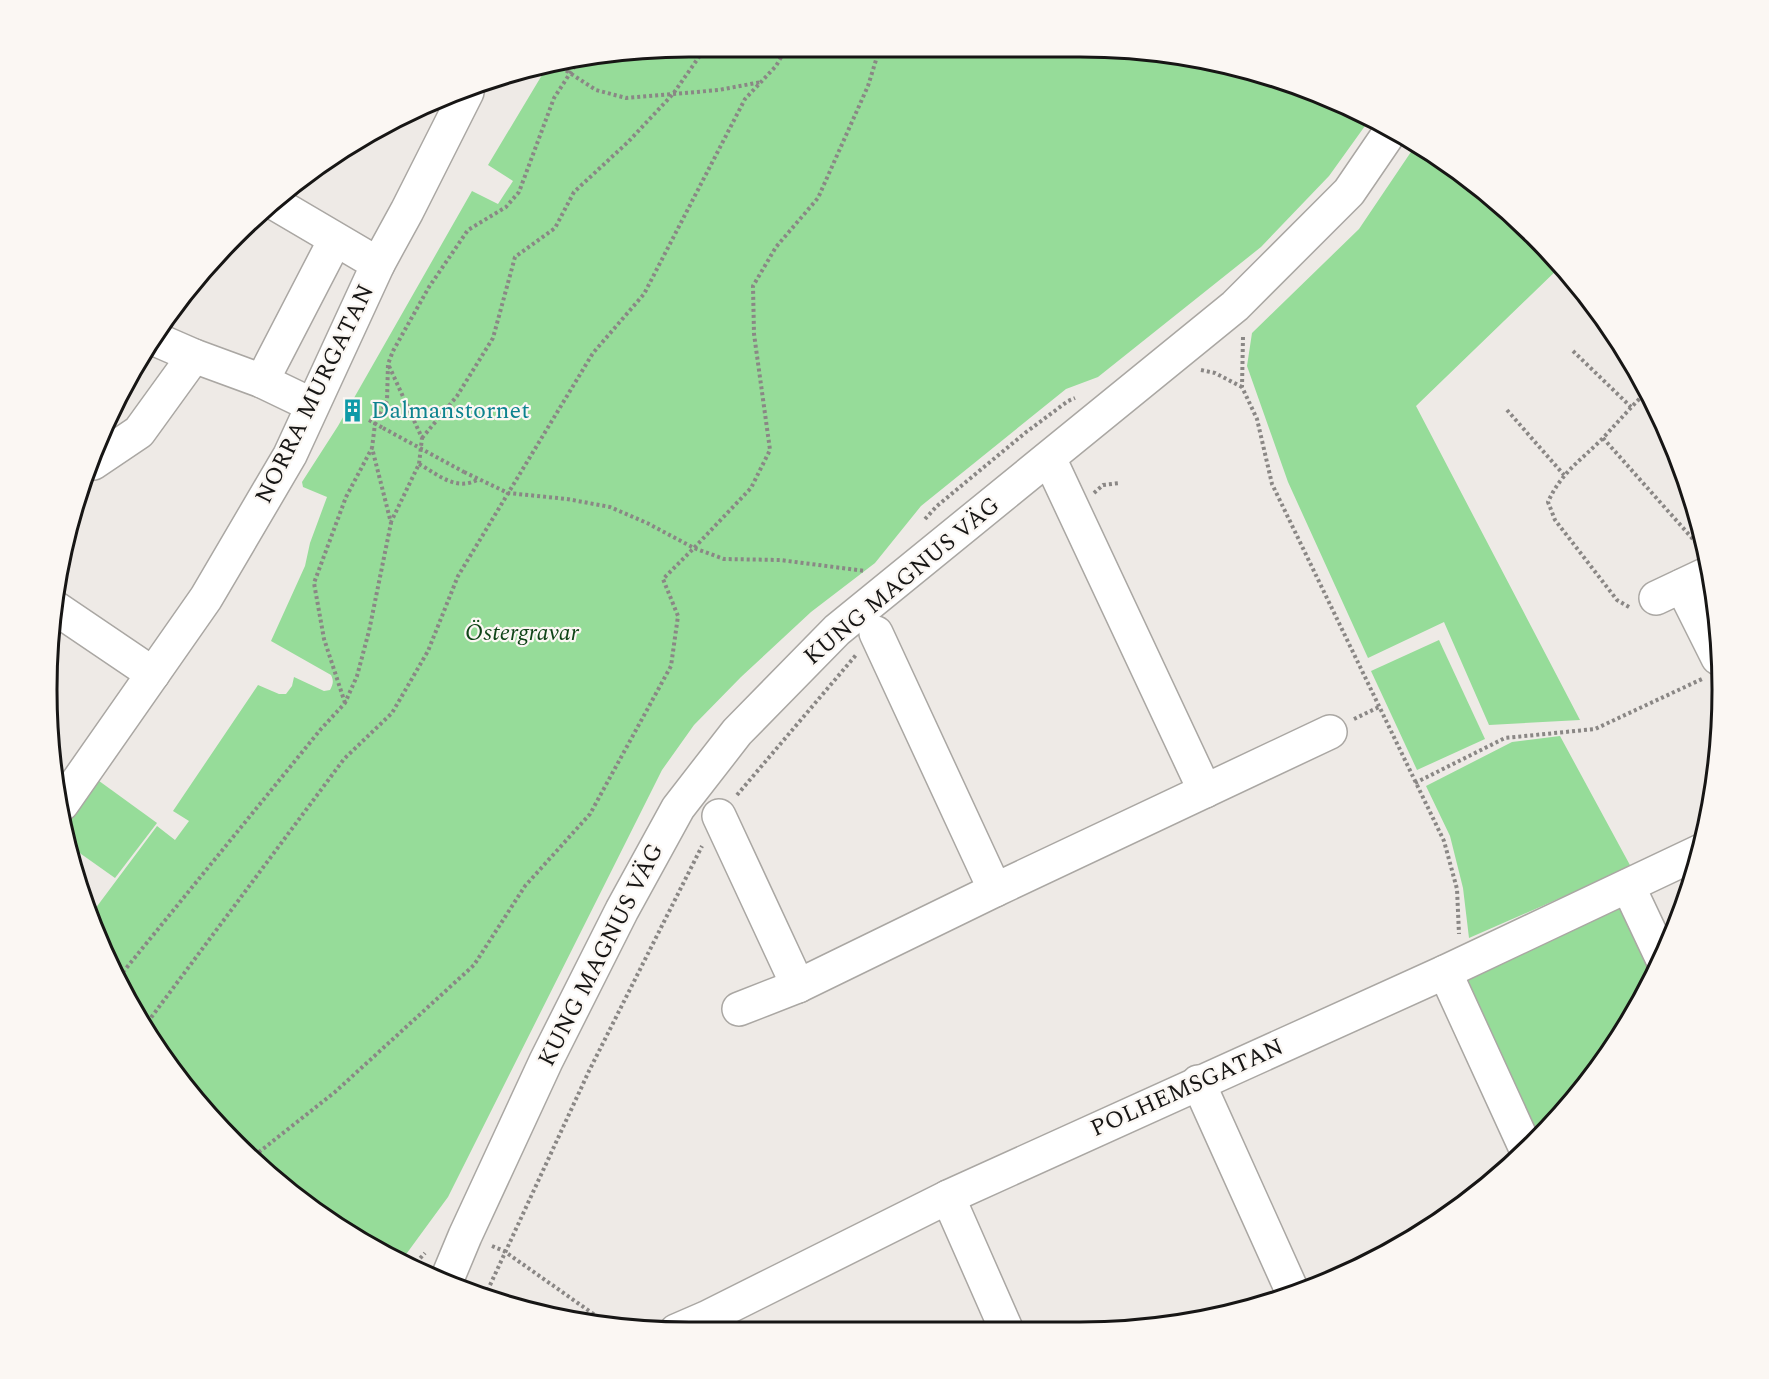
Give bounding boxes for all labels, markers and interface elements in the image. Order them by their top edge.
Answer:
street label: NORRA MURGATAN [246,278,384,510]
place label: Dalmanstornet [371,393,530,429]
building icon: Dalmanstornet [340,398,366,424]
street label: KUNG MAGNUS VÄG [796,488,1008,674]
park label: Östergravar [465,615,580,651]
street label: KUNG MAGNUS VÄG [529,837,673,1073]
street label: POLHEMSGATAN [1085,1029,1289,1147]

